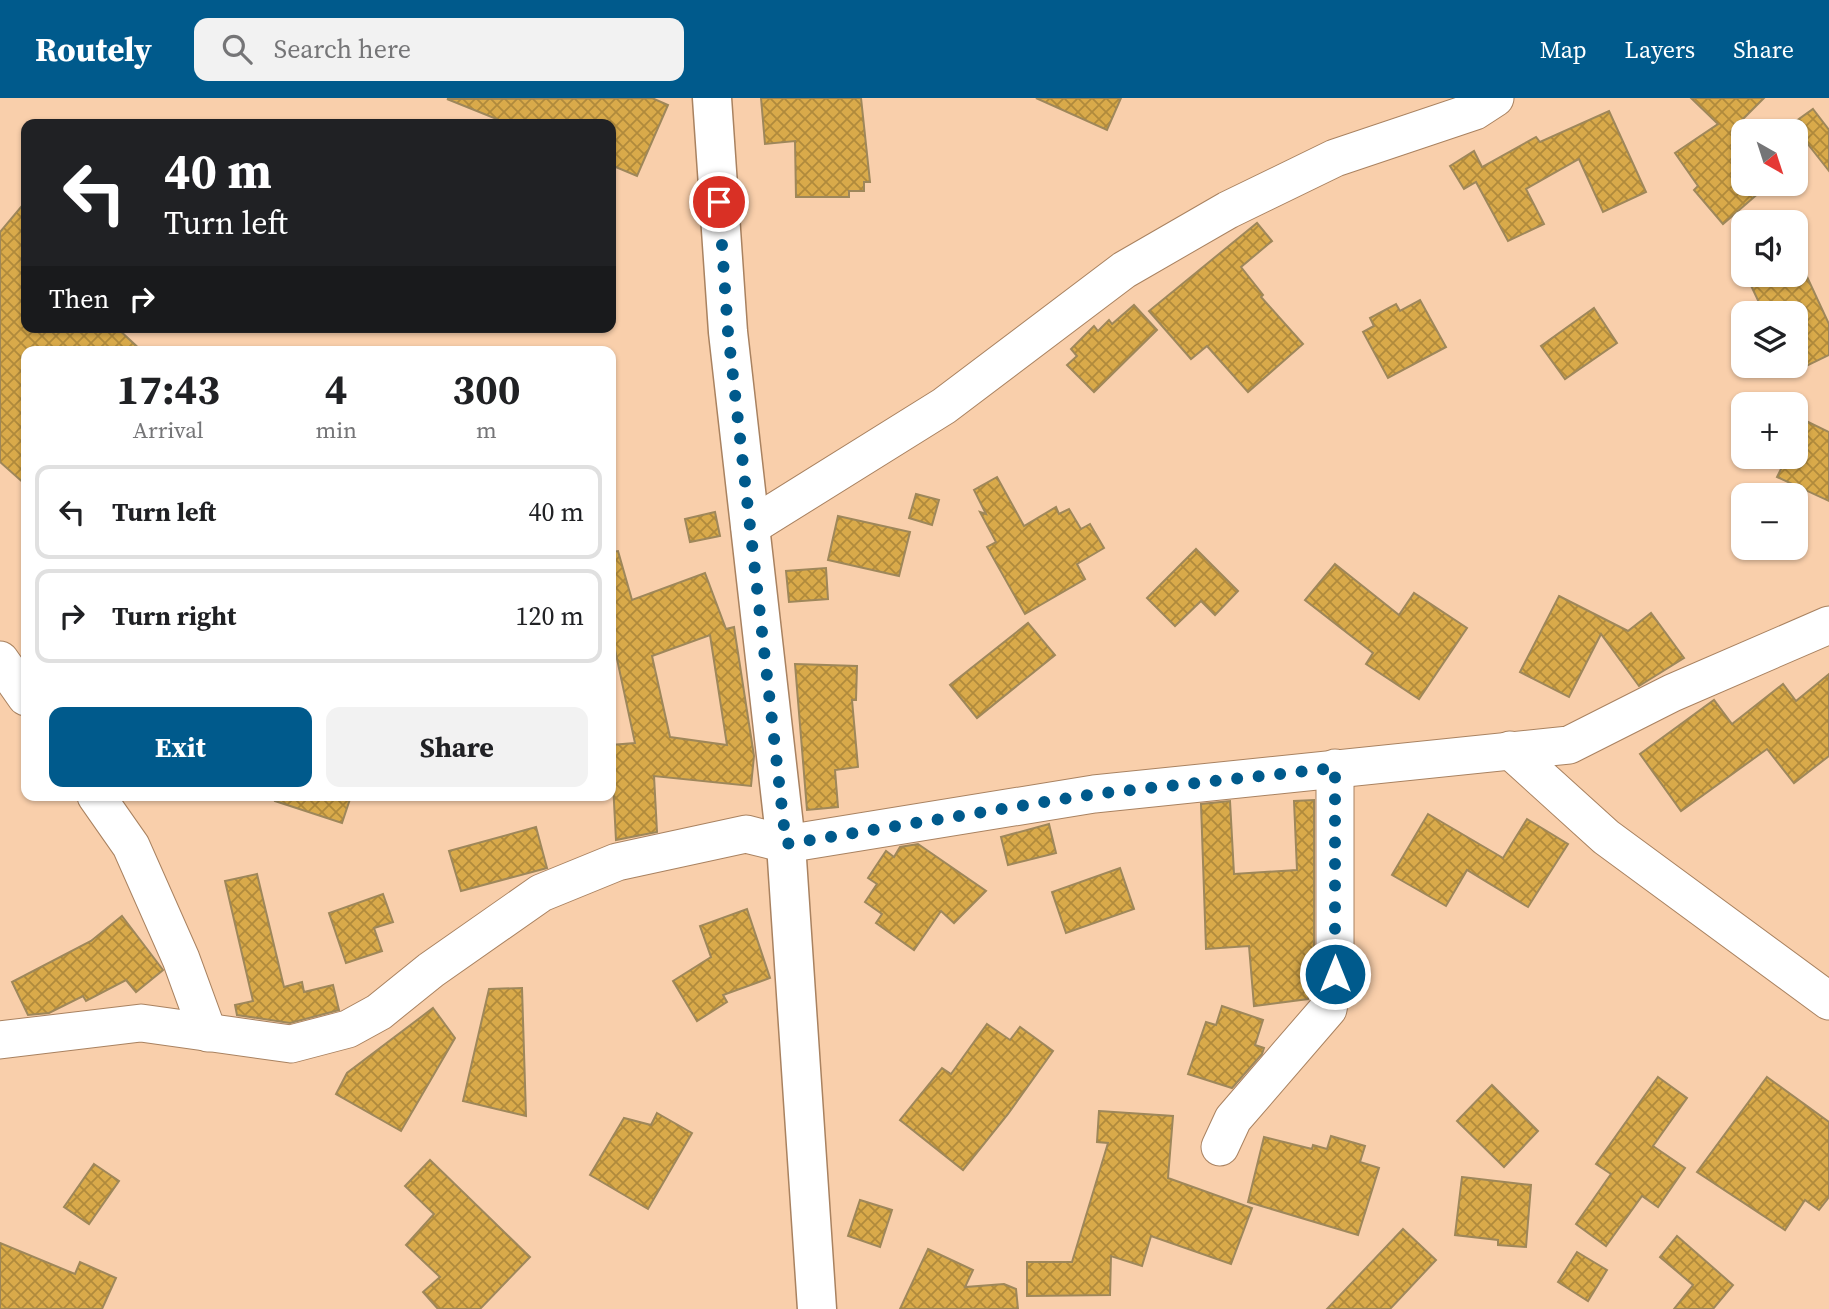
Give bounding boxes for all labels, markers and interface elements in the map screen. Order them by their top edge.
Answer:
search box [194,18,684,81]
text: Routely [35,27,152,72]
icon: search [218,30,256,68]
text: Search here [274,31,411,67]
text: Map [1540,33,1587,66]
text: Layers [1625,33,1695,66]
text: Share [1733,33,1794,66]
north arrow [1731,119,1808,196]
map controls [1731,119,1808,560]
text: 40 m [164,137,272,204]
icon: left [49,147,140,238]
pin [689,172,749,232]
icon: arrive [700,183,738,221]
text: Turn left [164,201,288,245]
button: sound [1731,210,1808,287]
icon: right [123,280,161,318]
text: Then [49,281,109,317]
button: layers [1731,301,1808,378]
text: 17:43 [116,360,220,418]
text: 4 [325,360,348,418]
text: 300 [452,360,521,418]
button: + [1731,392,1808,469]
text: Arrival [133,414,204,446]
text: min [315,414,357,446]
text: m [476,414,497,446]
button: − [1731,483,1808,560]
icon: left [53,493,91,531]
text: Turn left [112,494,216,530]
text: 40 m [529,494,584,530]
icon: right [53,597,91,635]
text: Turn right [112,598,236,634]
text: 120 m [516,598,584,634]
button: Exit [49,707,312,787]
button: Share [326,707,588,787]
position arrow [1298,937,1372,1011]

